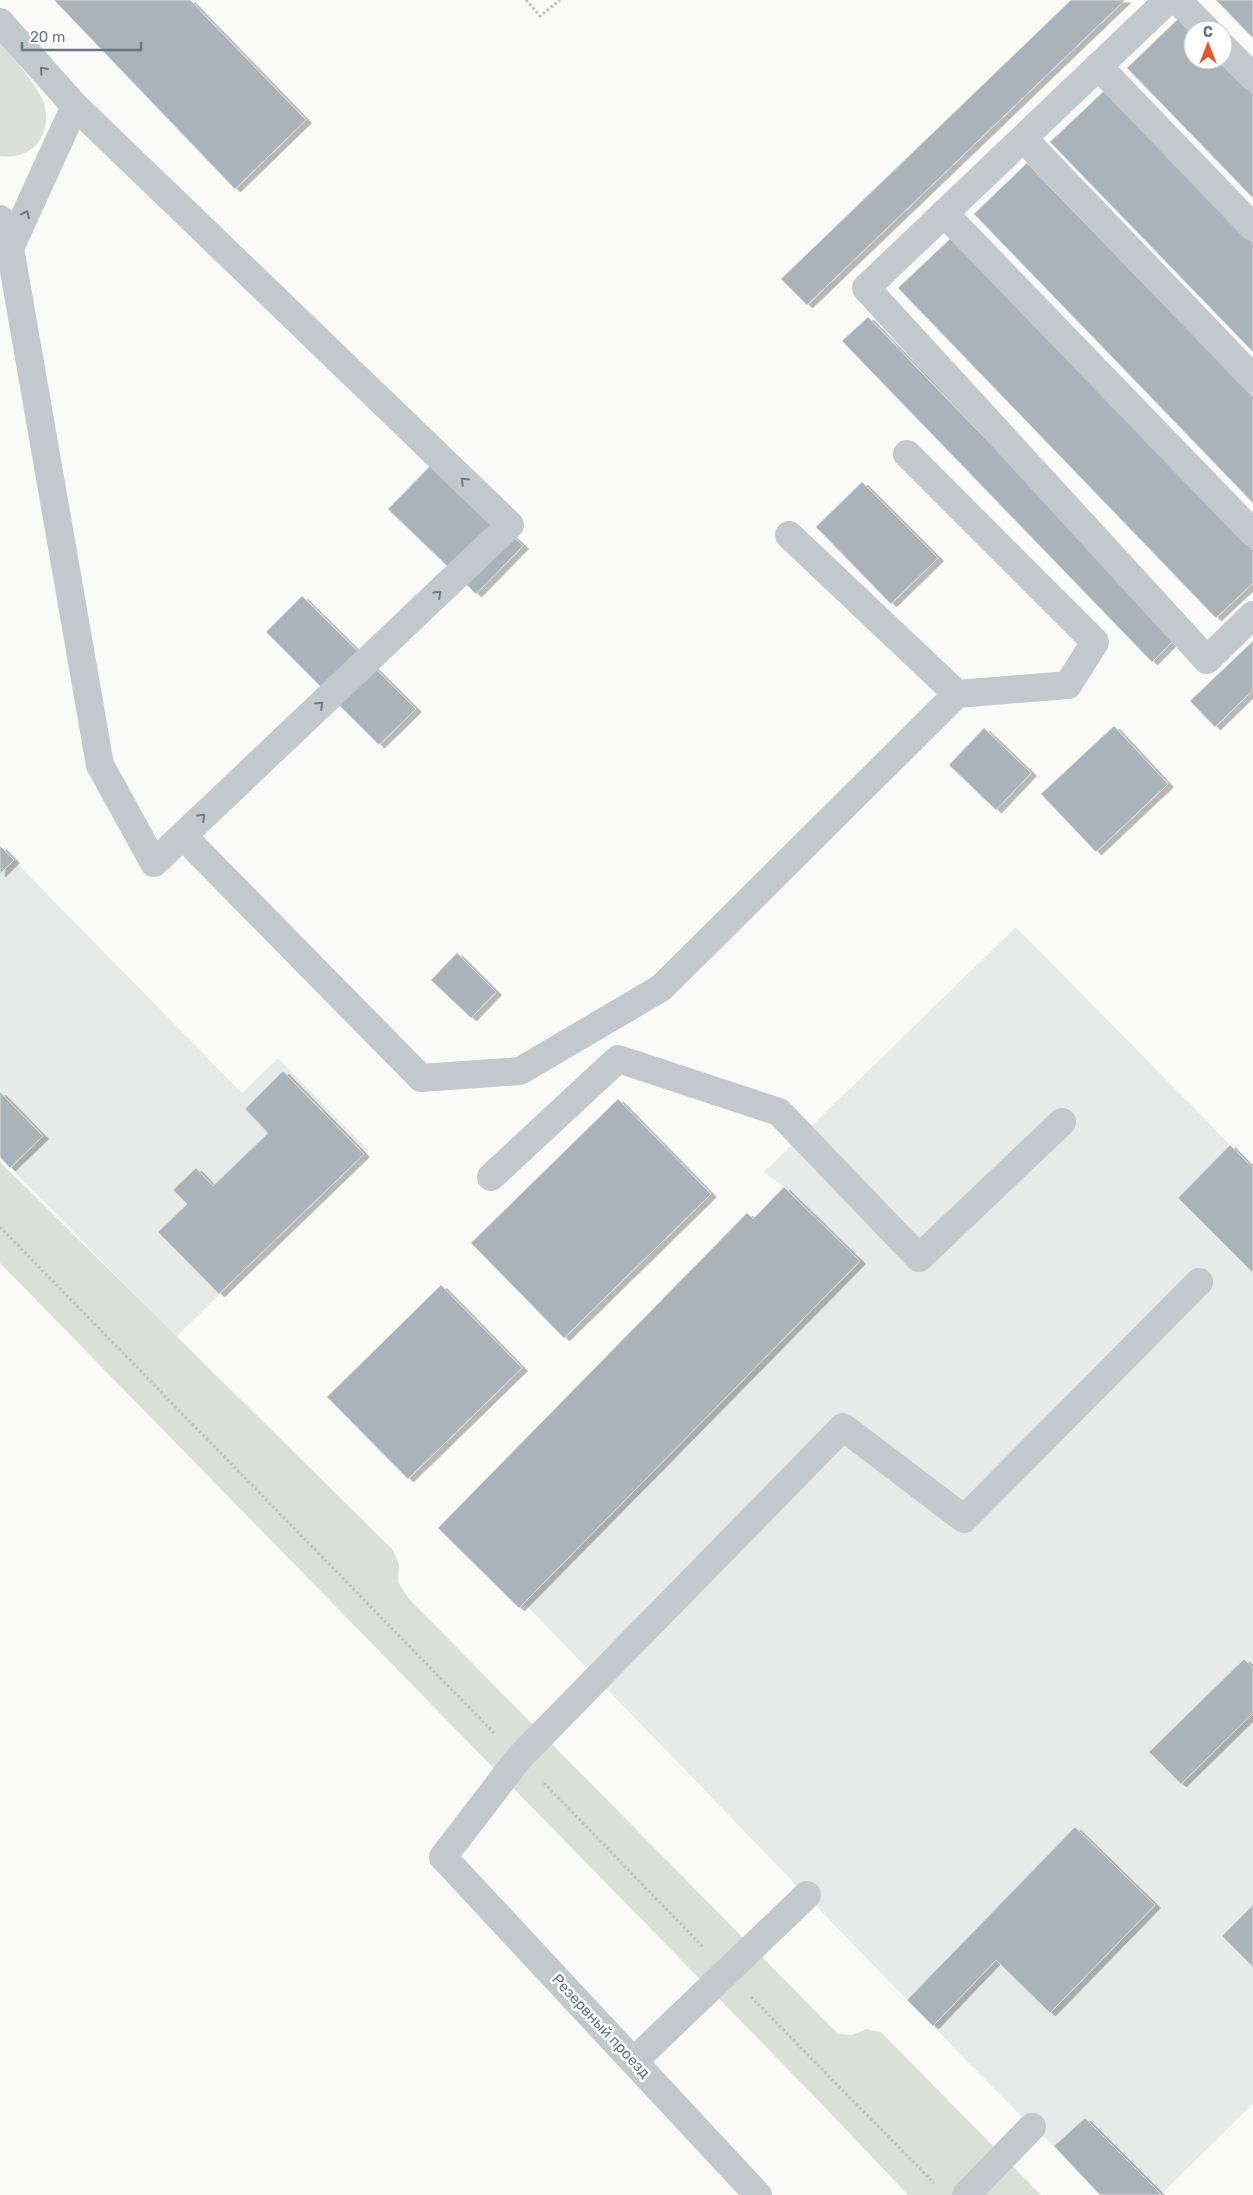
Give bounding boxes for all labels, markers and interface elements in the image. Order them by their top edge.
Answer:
scale bar [22,20,141,52]
north arrow [1183,20,1233,70]
text: С [1203,24,1213,41]
text: 20 m [30,28,65,46]
one-way arrow [39,66,48,75]
one-way arrow [20,210,30,219]
one-way arrow [461,478,470,487]
one-way arrow [432,591,441,600]
one-way arrow [314,702,323,711]
one-way arrow [197,814,206,823]
street label: Резервный проезд [548,1970,654,2082]

